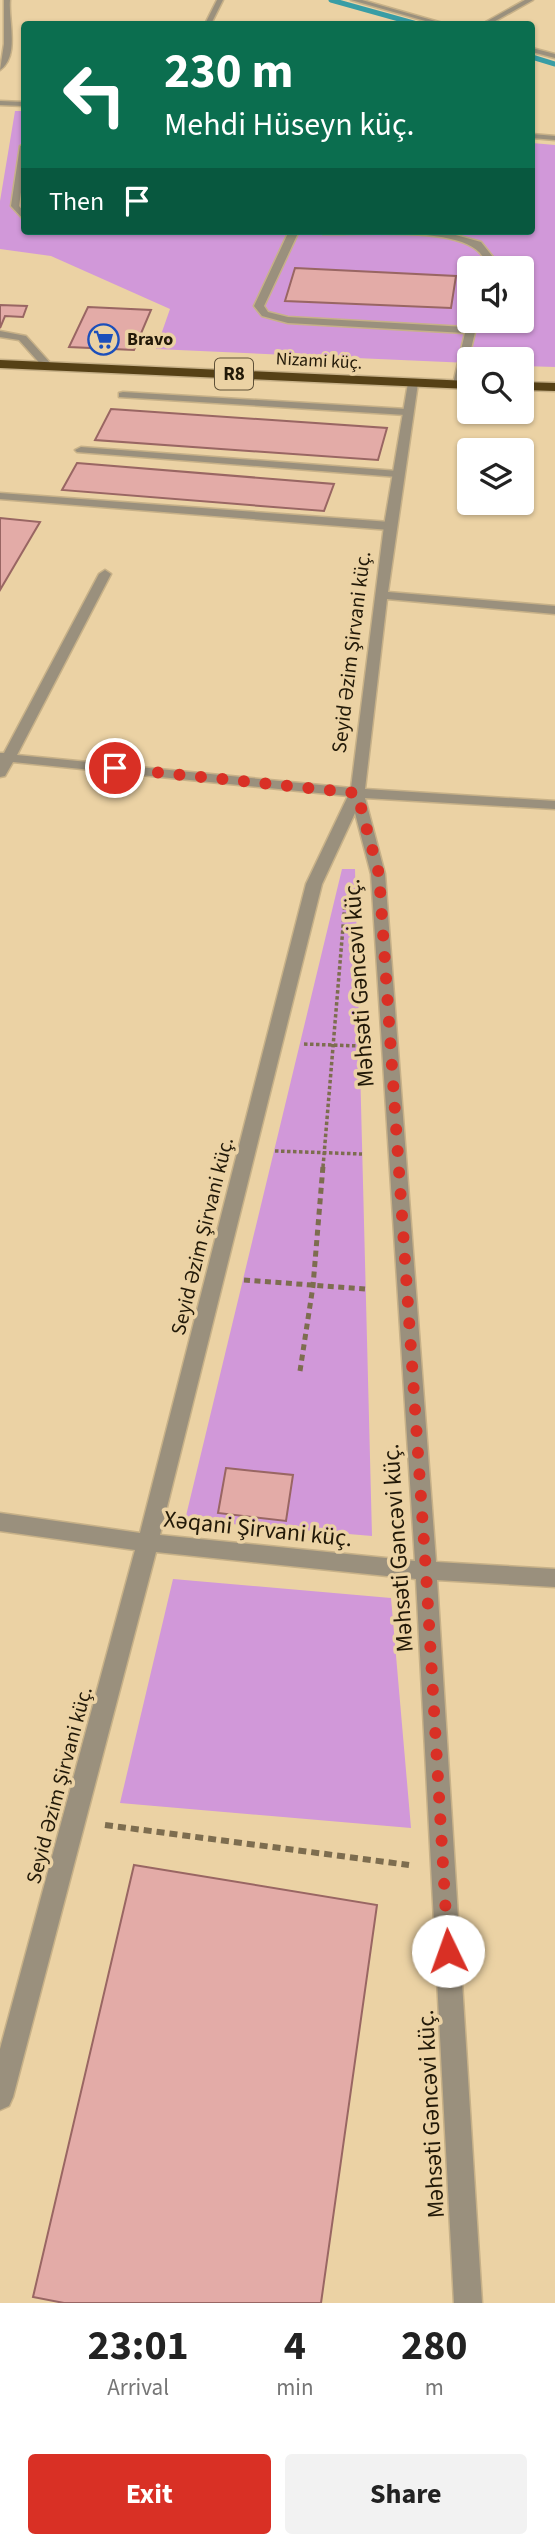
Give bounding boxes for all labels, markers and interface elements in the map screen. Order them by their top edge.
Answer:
text: 230 m [164,37,293,107]
icon: left [49,49,140,140]
text: Mehdi Hüseyn küç. [164,102,415,148]
icon: arrive [118,182,156,220]
text: Then [49,183,104,220]
map controls [457,256,534,515]
button: sound [457,256,534,333]
supermarket icon: Bravo [87,322,121,356]
place label: Bravo [127,327,173,352]
street label: Nizami küç. [275,346,363,376]
button: search [457,347,534,424]
road number: R8 [215,358,253,390]
button: layers [457,438,534,515]
street label: Seyid Əzim Şirvani küç. [324,549,378,755]
pin [85,738,145,798]
icon: arrive [96,749,134,787]
street label: Məhsəti Gəncəvi küç. [334,878,384,1088]
street label: Seyid Əzim Şirvani küç. [163,1134,241,1338]
street label: Məhsəti Gəncəvi küç. [373,1443,423,1653]
street label: Xəqani Şirvani küç. [162,1502,354,1556]
street label: Seyid Əzim Şirvani küç. [18,1683,100,1887]
position arrow [411,1914,485,1988]
street label: Məhsəti Gəncəvi küç. [408,2009,454,2219]
text: 23:01 [87,2316,189,2376]
text: 4 [284,2316,306,2376]
text: 280 [401,2316,468,2376]
text: Arrival [107,2371,169,2404]
text: min [276,2371,314,2404]
text: m [425,2371,444,2404]
button: Exit [28,2454,271,2534]
button: Share [285,2454,527,2534]

